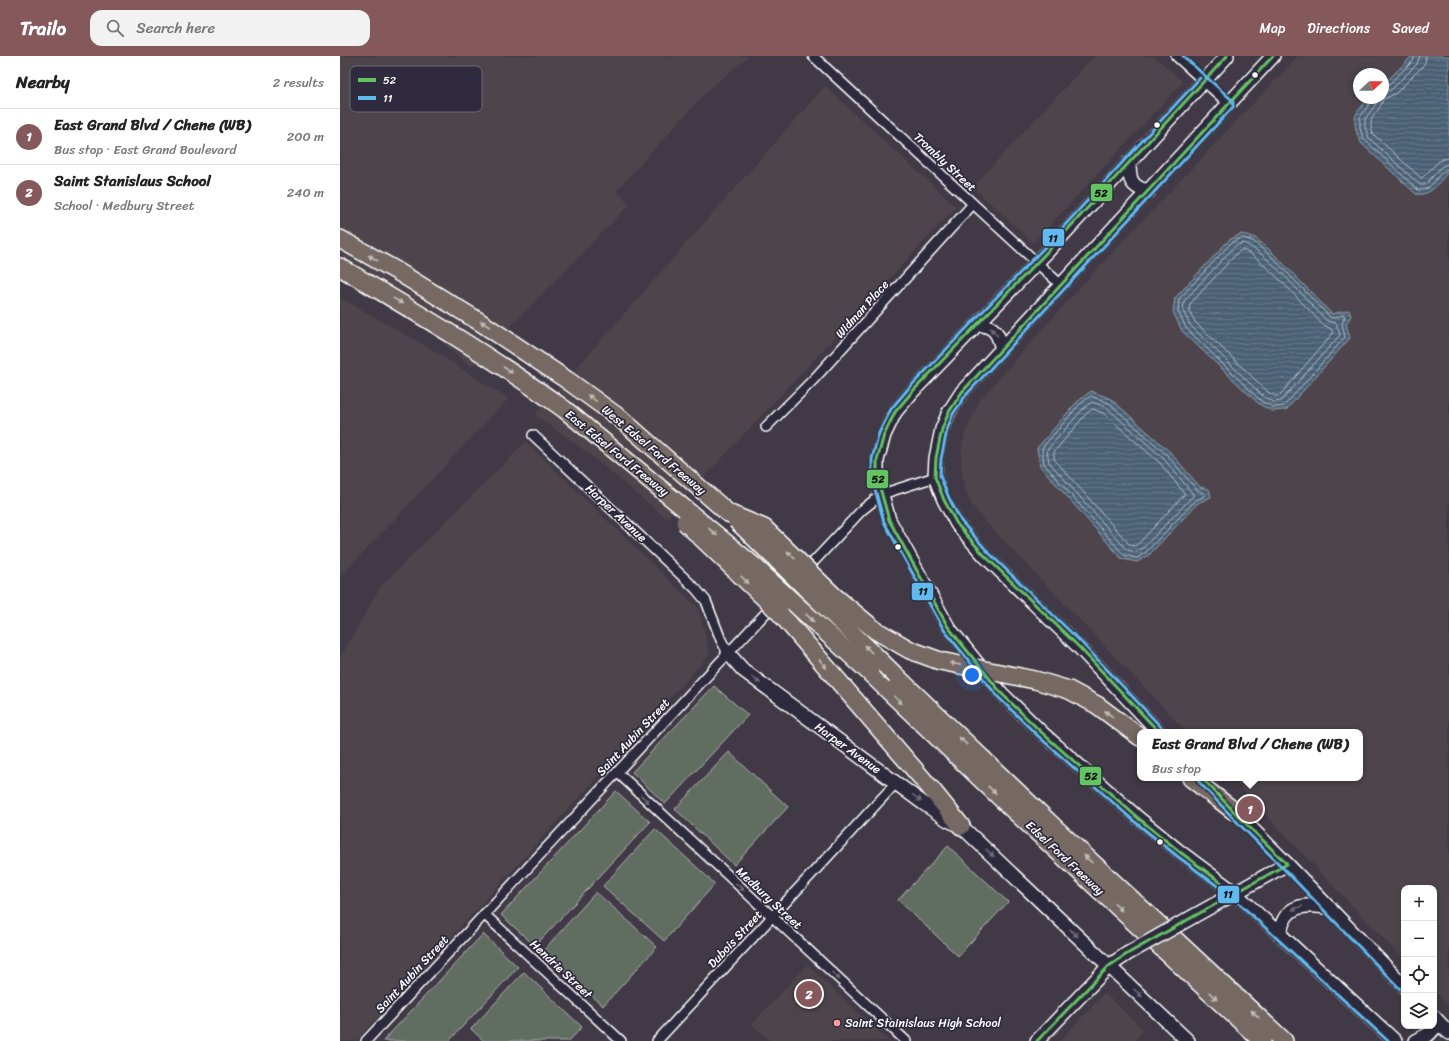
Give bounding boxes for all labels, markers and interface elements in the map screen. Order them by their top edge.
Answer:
search box [90,10,370,46]
text: Trailo [20,12,66,45]
text: Search here [136,15,215,41]
text: Map [1259,16,1285,41]
text: Directions [1307,16,1370,41]
text: Saved [1392,16,1429,41]
icon: search [104,17,126,39]
legend [350,66,482,112]
text: Nearby [16,67,70,97]
north arrow [1353,68,1389,104]
unlabelled marker [1250,70,1260,80]
text: 2 results [273,71,324,94]
text: 52 [383,71,397,90]
text: 11 [383,89,393,108]
text: East Grand Blvd / Chene (WB) [54,112,251,138]
unlabelled marker [1152,120,1162,130]
text: 1 [26,125,32,148]
text: 200 m [287,125,324,148]
street label: Trombly Street [908,127,982,197]
text: Bus stop · East Grand Boulevard [54,138,236,161]
text: Saint Stanislaus School [54,168,211,194]
text: 2 [25,181,33,204]
text: 240 m [287,181,324,204]
line badge: 52 [1090,183,1113,202]
text: 52 [1094,184,1108,203]
text: School · Medbury Street [54,194,194,217]
line badge: 11 [1042,228,1065,247]
text: 11 [1048,229,1058,248]
one-way arrow [367,254,379,261]
street label: Widman Place [830,275,894,343]
one-way arrow [392,298,404,305]
one-way arrow [479,321,490,328]
one-way arrow [990,327,999,337]
one-way arrow [503,366,513,374]
one-way arrow [586,394,597,402]
street label: West Edsel Ford Freeway [597,399,712,501]
street label: East Edsel Ford Freeway [560,404,675,503]
line badge: 52 [866,469,889,489]
text: 52 [871,470,885,489]
street label: Harper Avenue [580,478,652,548]
one-way arrow [707,527,718,536]
unlabelled marker [893,542,903,552]
one-way arrow [787,551,796,560]
one-way arrow [740,575,750,585]
line badge: 11 [911,582,934,601]
text: 11 [918,582,928,601]
one-way arrow [805,613,815,622]
one-way arrow [863,644,873,654]
one-way arrow [819,658,828,669]
one-way arrow [949,661,961,667]
your location [962,665,982,685]
one-way arrow [751,676,761,684]
street label: Saint Aubin Street [591,693,675,781]
one-way arrow [893,695,903,705]
one-way arrow [1104,710,1114,718]
street label: Harper Avenue [810,716,886,780]
popup [1137,729,1363,781]
text: East Grand Blvd / Chene (WB) [1152,731,1348,757]
one-way arrow [958,736,968,746]
text: Bus stop [1152,757,1201,780]
line badge: 52 [1079,766,1102,786]
text: 52 [1084,767,1098,786]
one-way arrow [987,785,997,795]
one-way arrow [640,794,650,804]
one-way arrow [912,794,922,802]
pin: 1 [1237,794,1263,824]
street label: Edsel Ford Freeway [1020,815,1110,901]
unlabelled marker [1155,837,1165,847]
one-way arrow [985,848,995,858]
one-way arrow [1083,855,1093,864]
street label: Medbury Street [731,861,807,935]
one-way arrow [735,883,746,892]
line badge: 11 [1217,885,1240,904]
text: 11 [1223,885,1233,904]
map controls [1401,885,1437,1029]
button: + [1401,885,1437,921]
one-way arrow [1113,902,1123,912]
street label: Dubois Street [702,905,768,973]
one-way arrow [1291,906,1303,912]
button: − [1401,921,1437,957]
one-way arrow [1069,928,1079,938]
street label: Saint Aubin Street [370,930,454,1018]
street label: Hendrie Street [524,934,598,1005]
button: locate [1401,957,1437,993]
one-way arrow [831,971,841,980]
pin: 2 [796,979,822,1009]
one-way arrow [1133,988,1142,997]
one-way arrow [1208,991,1218,1000]
button: layers [1401,993,1437,1029]
one-way arrow [1250,1010,1260,1019]
place label: Saint Stainislaus High School [845,1012,1002,1034]
marker: Saint Stainislaus High School [832,1018,842,1028]

